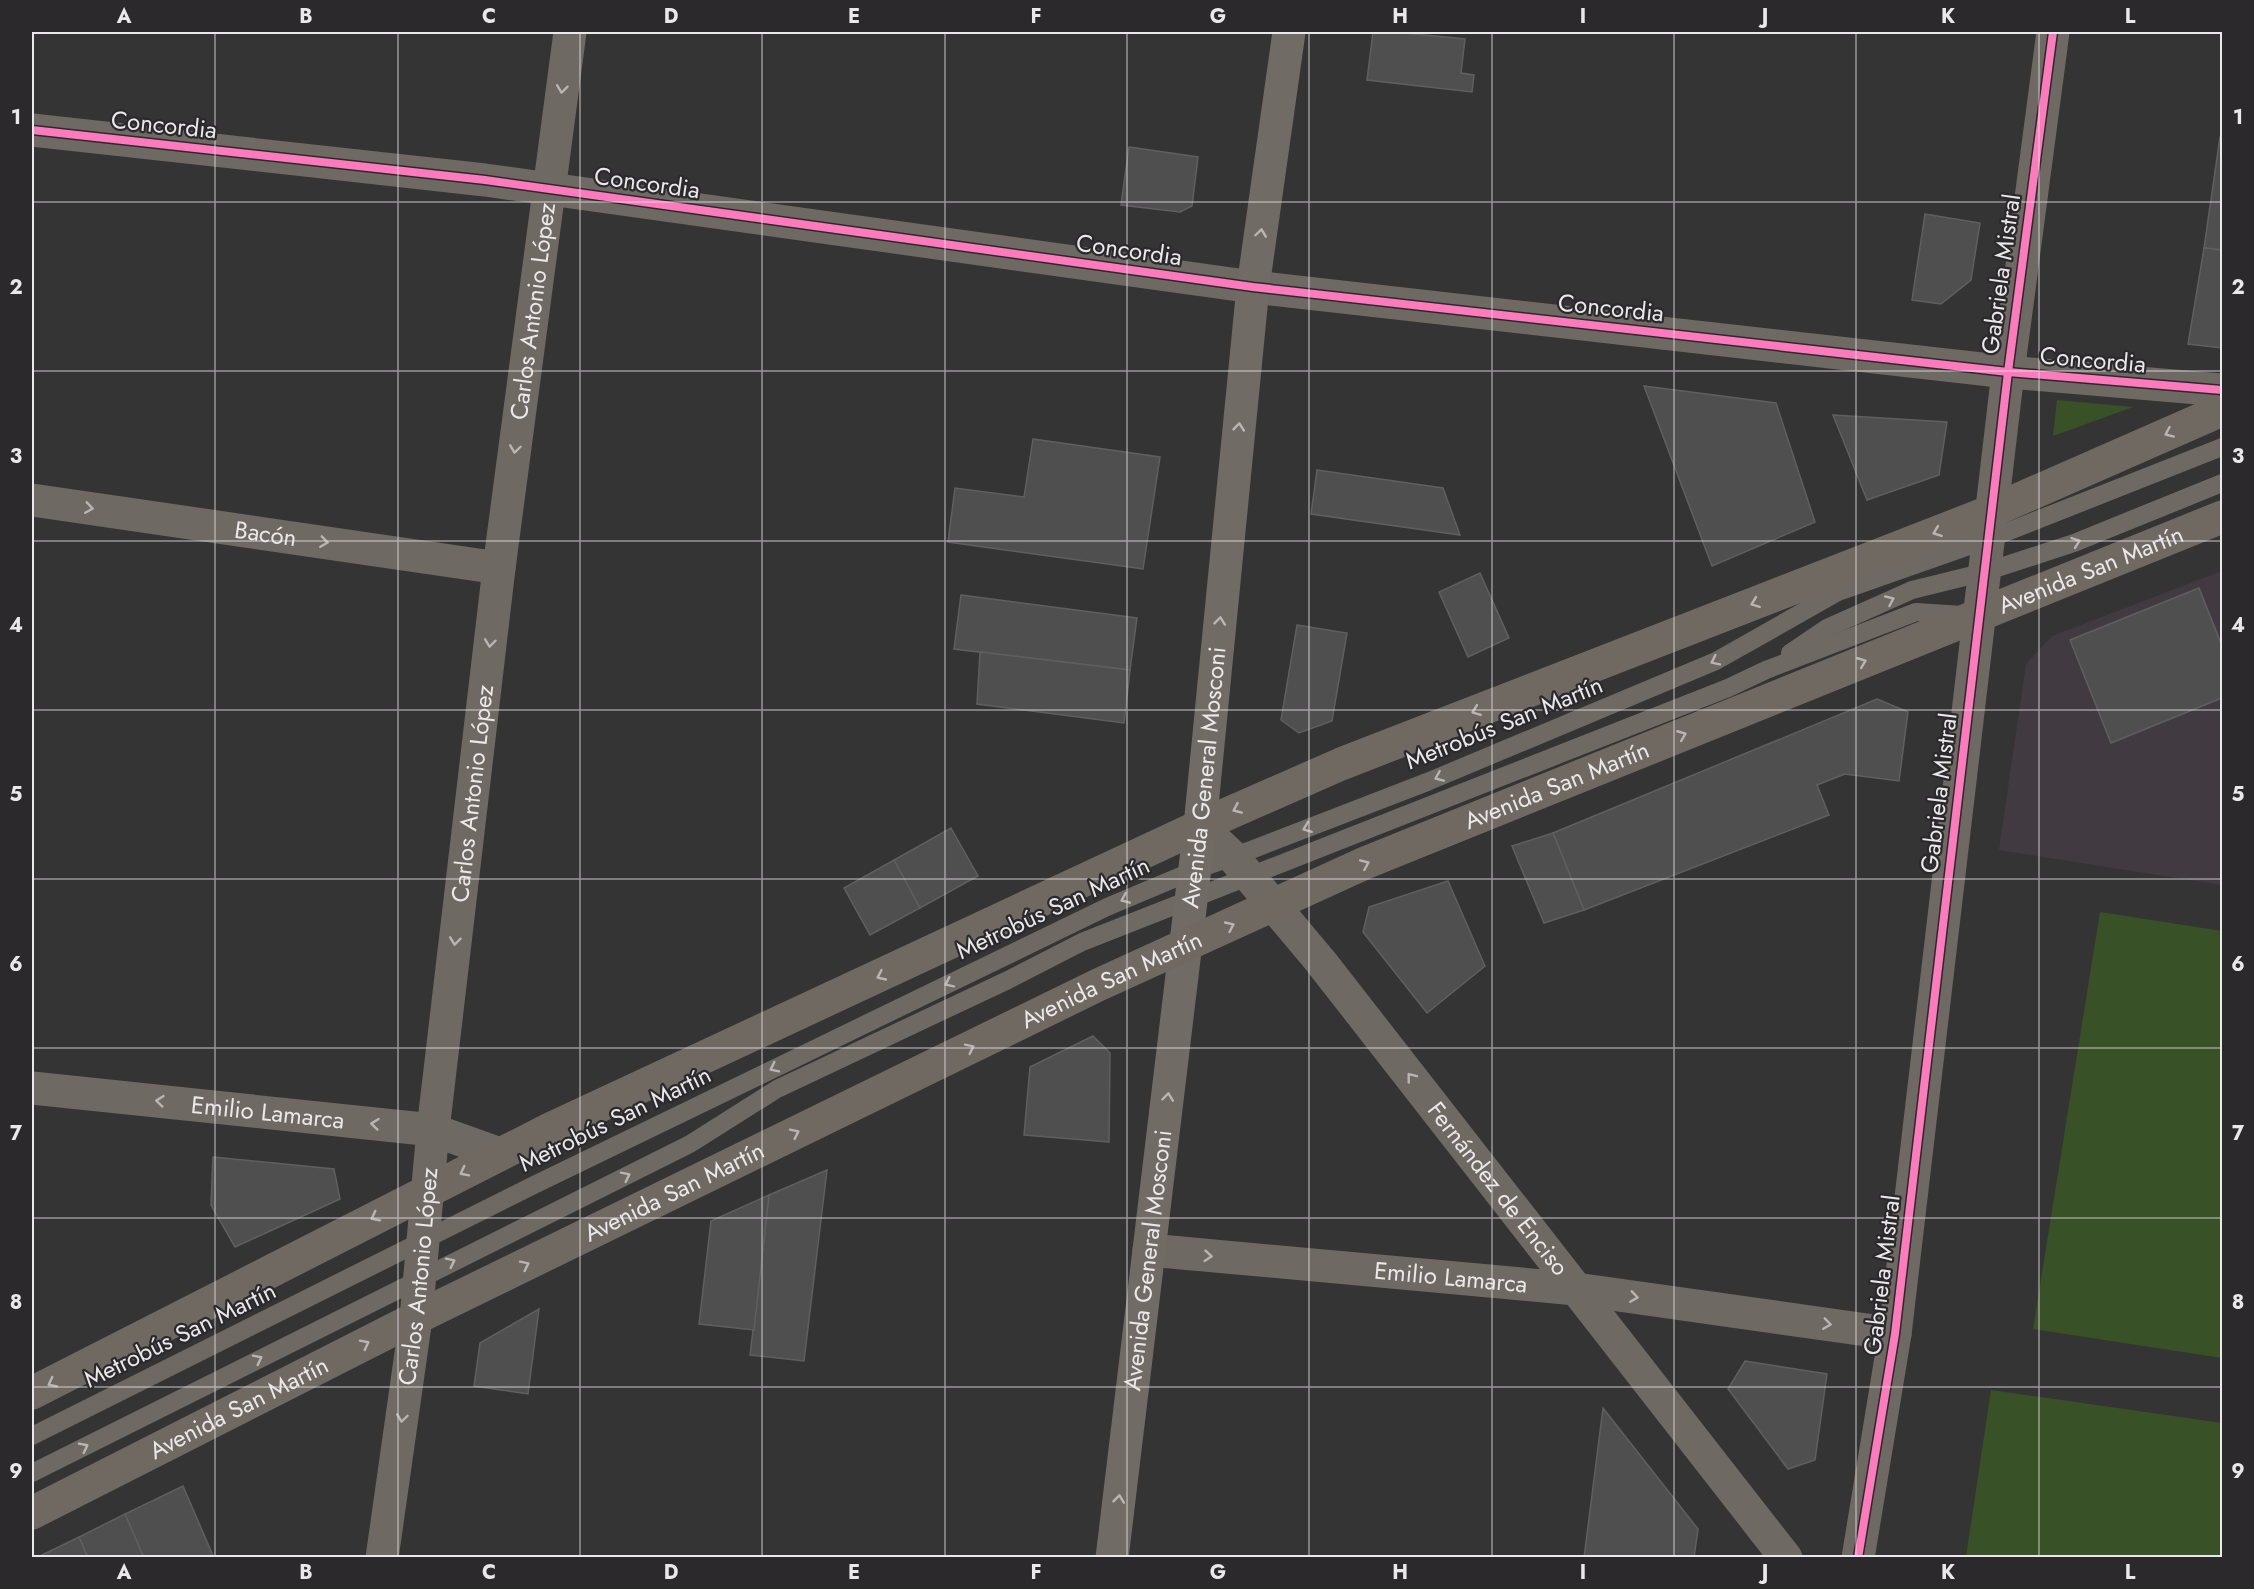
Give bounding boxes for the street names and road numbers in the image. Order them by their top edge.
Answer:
street label: Concordia [109,102,219,147]
street label: Concordia [592,158,702,207]
street label: Gabriela Mistral [1972,192,2029,356]
street label: Carlos Antonio López [501,200,564,422]
street label: Concordia [1074,225,1184,274]
street label: Concordia [1556,285,1666,330]
street label: Concordia [2039,337,2148,382]
street label: Bacón [232,512,299,555]
street label: Avenida San Martín [1993,516,2189,623]
street label: Avenida General Mosconi [1172,645,1235,910]
street label: Metrobús San Martín [1400,667,1608,778]
street label: Carlos Antonio López [442,683,502,904]
street label: Gabriela Mistral [1911,711,1966,875]
street label: Avenida San Martín [1459,732,1654,838]
street label: Metrobús San Martín [950,847,1155,968]
street label: Avenida San Martín [1015,922,1208,1037]
street label: Metrobús San Martín [513,1057,717,1180]
street label: Emilio Lamarca [189,1087,346,1138]
street label: Fernández de Enciso [1419,1094,1577,1283]
street label: Avenida General Mosconi [1114,1128,1180,1393]
street label: Avenida San Martín [578,1133,770,1250]
street label: Carlos Antonio López [389,1166,447,1388]
street label: Gabriela Mistral [1854,1193,1909,1357]
street label: Emilio Lamarca [1373,1253,1529,1301]
street label: Metrobús San Martín [78,1273,282,1396]
street label: Avenida San Martín [143,1347,334,1468]

